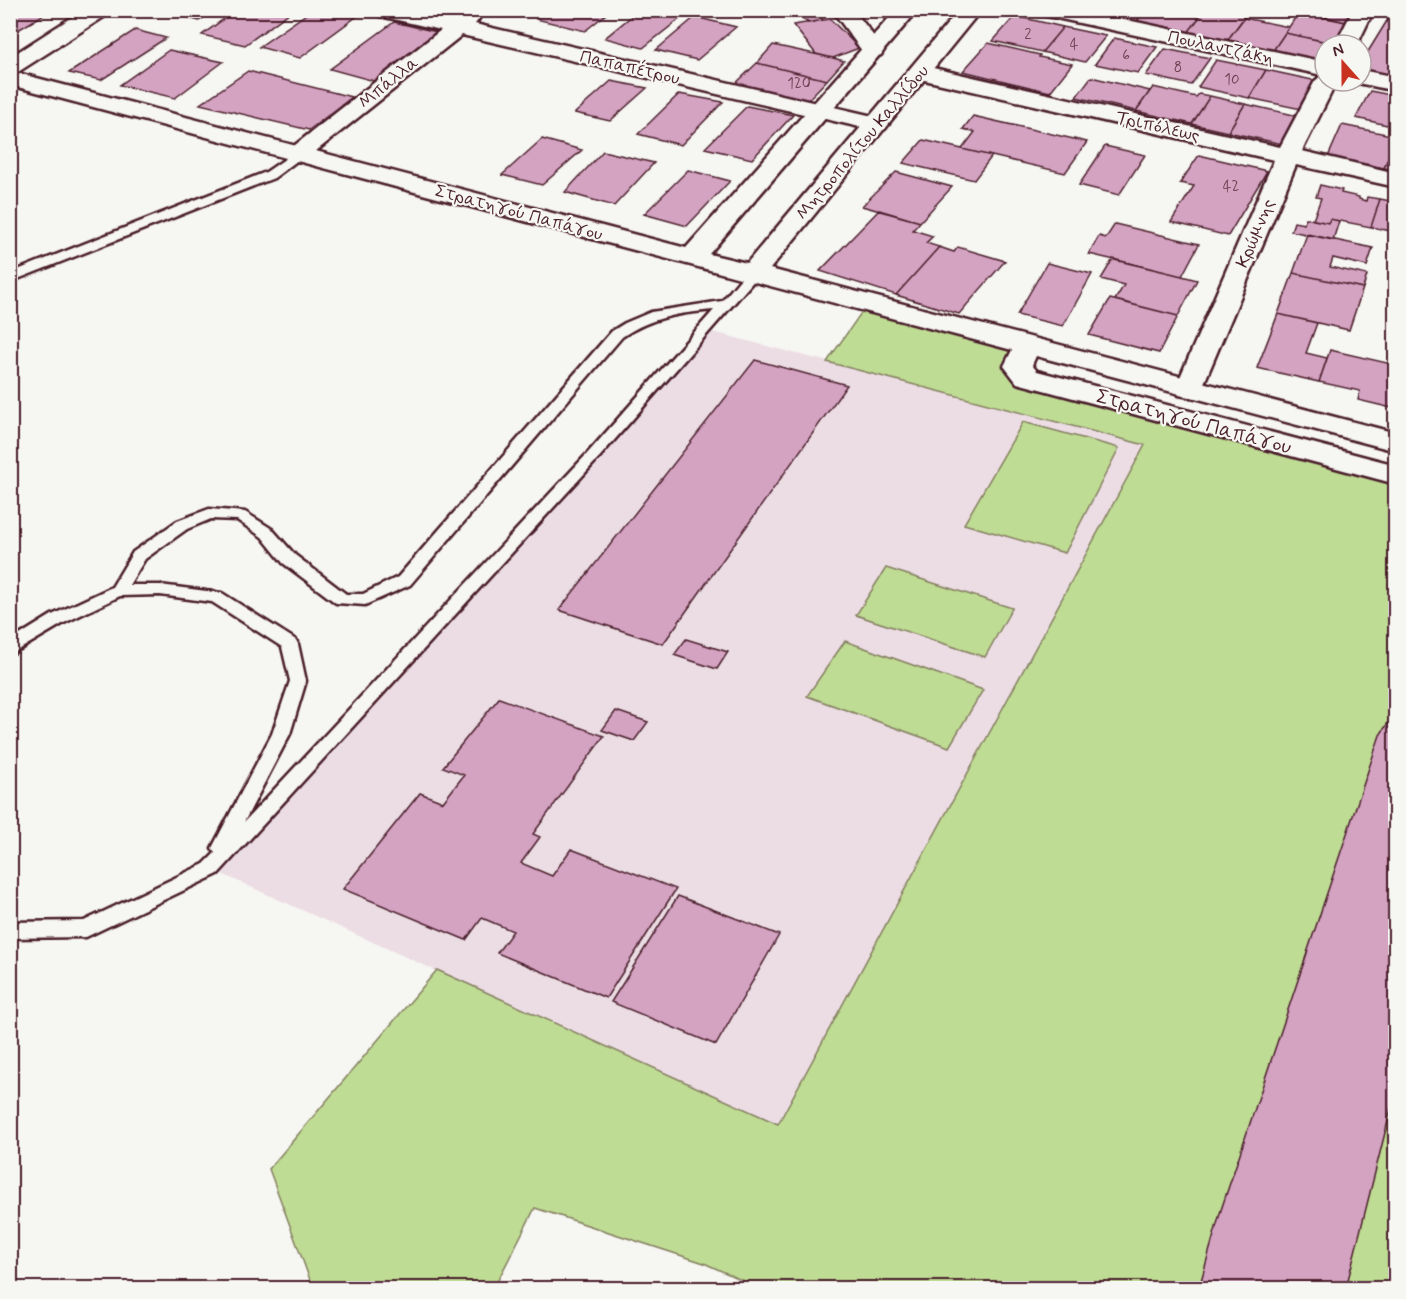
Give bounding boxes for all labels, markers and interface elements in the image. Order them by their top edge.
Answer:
house number: 2 [1024,25,1032,45]
street label: Πουλαντζάκη [1166,25,1276,71]
north arrow [1313,33,1373,93]
house number: 4 [1070,35,1079,55]
text: N [1329,39,1347,62]
street label: Παπαπέτρου [577,44,682,91]
house number: 6 [1122,46,1130,66]
street label: Μπάλλα [354,51,424,114]
house number: 8 [1174,58,1182,78]
street label: Μητροπολίτου Καλλίδου [791,60,935,225]
house number: 10 [1224,70,1240,90]
house number: 120 [787,74,811,94]
street label: Τριπόλεως [1114,106,1202,148]
house number: 42 [1223,177,1239,197]
street label: Στρατηγού Παπάγου [432,179,605,247]
street label: Κρώμνης [1231,195,1281,271]
street label: Στρατηγού Παπάγου [1093,382,1295,462]

